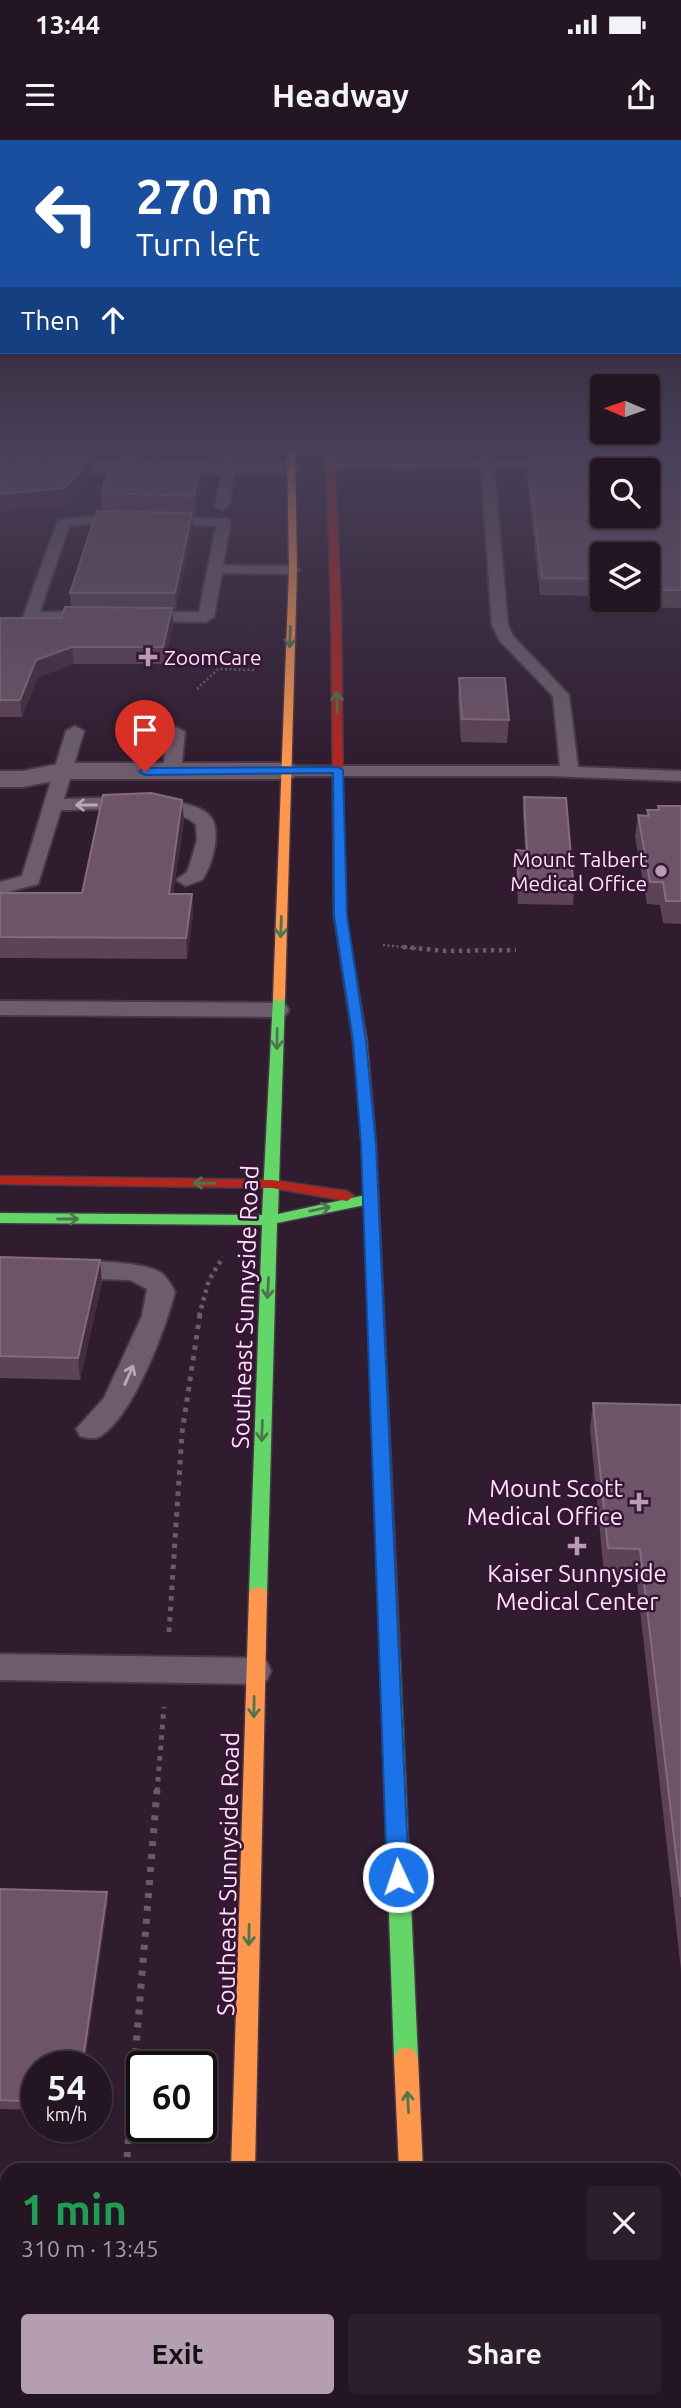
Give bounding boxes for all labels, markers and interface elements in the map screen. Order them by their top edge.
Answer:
text: 13:44 [35,10,100,39]
icon: menu [21,76,59,114]
icon: share [622,76,660,114]
text: Headway [272,77,409,113]
icon: left [21,168,112,259]
text: 270 m [136,168,273,223]
text: Turn left [136,226,260,262]
icon: ahead [94,301,132,339]
text: Then [21,306,80,335]
north arrow [590,374,660,444]
map controls [590,374,660,612]
button: search [590,458,660,528]
button: layers [590,542,660,612]
one-way arrow [283,625,296,648]
place label: ZoomCare [164,645,262,669]
marker: ZoomCare [138,647,158,667]
one-way arrow [330,691,344,714]
pin [115,700,175,772]
icon: arrive [126,711,164,749]
one-way arrow [74,798,97,812]
place label: Mount Talbert Medical Office [510,847,647,895]
marker: Mount Talbert Medical Office [653,863,669,879]
one-way arrow [274,915,287,938]
one-way arrow [270,1028,284,1051]
street label: Southeast Sunnyside Road [227,1165,263,1449]
one-way arrow [193,1176,216,1190]
one-way arrow [308,1202,331,1216]
one-way arrow [56,1212,79,1226]
one-way arrow [261,1276,274,1299]
one-way arrow [123,1365,136,1386]
one-way arrow [256,1419,269,1442]
place label: Mount Scott Medical Office [467,1475,624,1530]
marker: Mount Scott Medical Office [629,1492,649,1512]
marker: Kaiser Sunnyside Medical Center [567,1536,587,1556]
place label: Kaiser Sunnyside Medical Center [487,1560,667,1615]
one-way arrow [248,1695,261,1718]
street label: Southeast Sunnyside Road [212,1732,244,2016]
position arrow [361,1840,435,1914]
one-way arrow [242,1923,256,1946]
speed limit sign: 60 [126,2051,217,2142]
text: 54 [47,2067,86,2107]
one-way arrow [401,2091,414,2114]
text: km/h [46,2104,87,2124]
text: 1 min [21,2186,127,2233]
button: close [587,2186,661,2260]
text: 310 m · 13:45 [21,2236,159,2261]
button: Exit [21,2314,334,2394]
button: Share [348,2314,661,2394]

